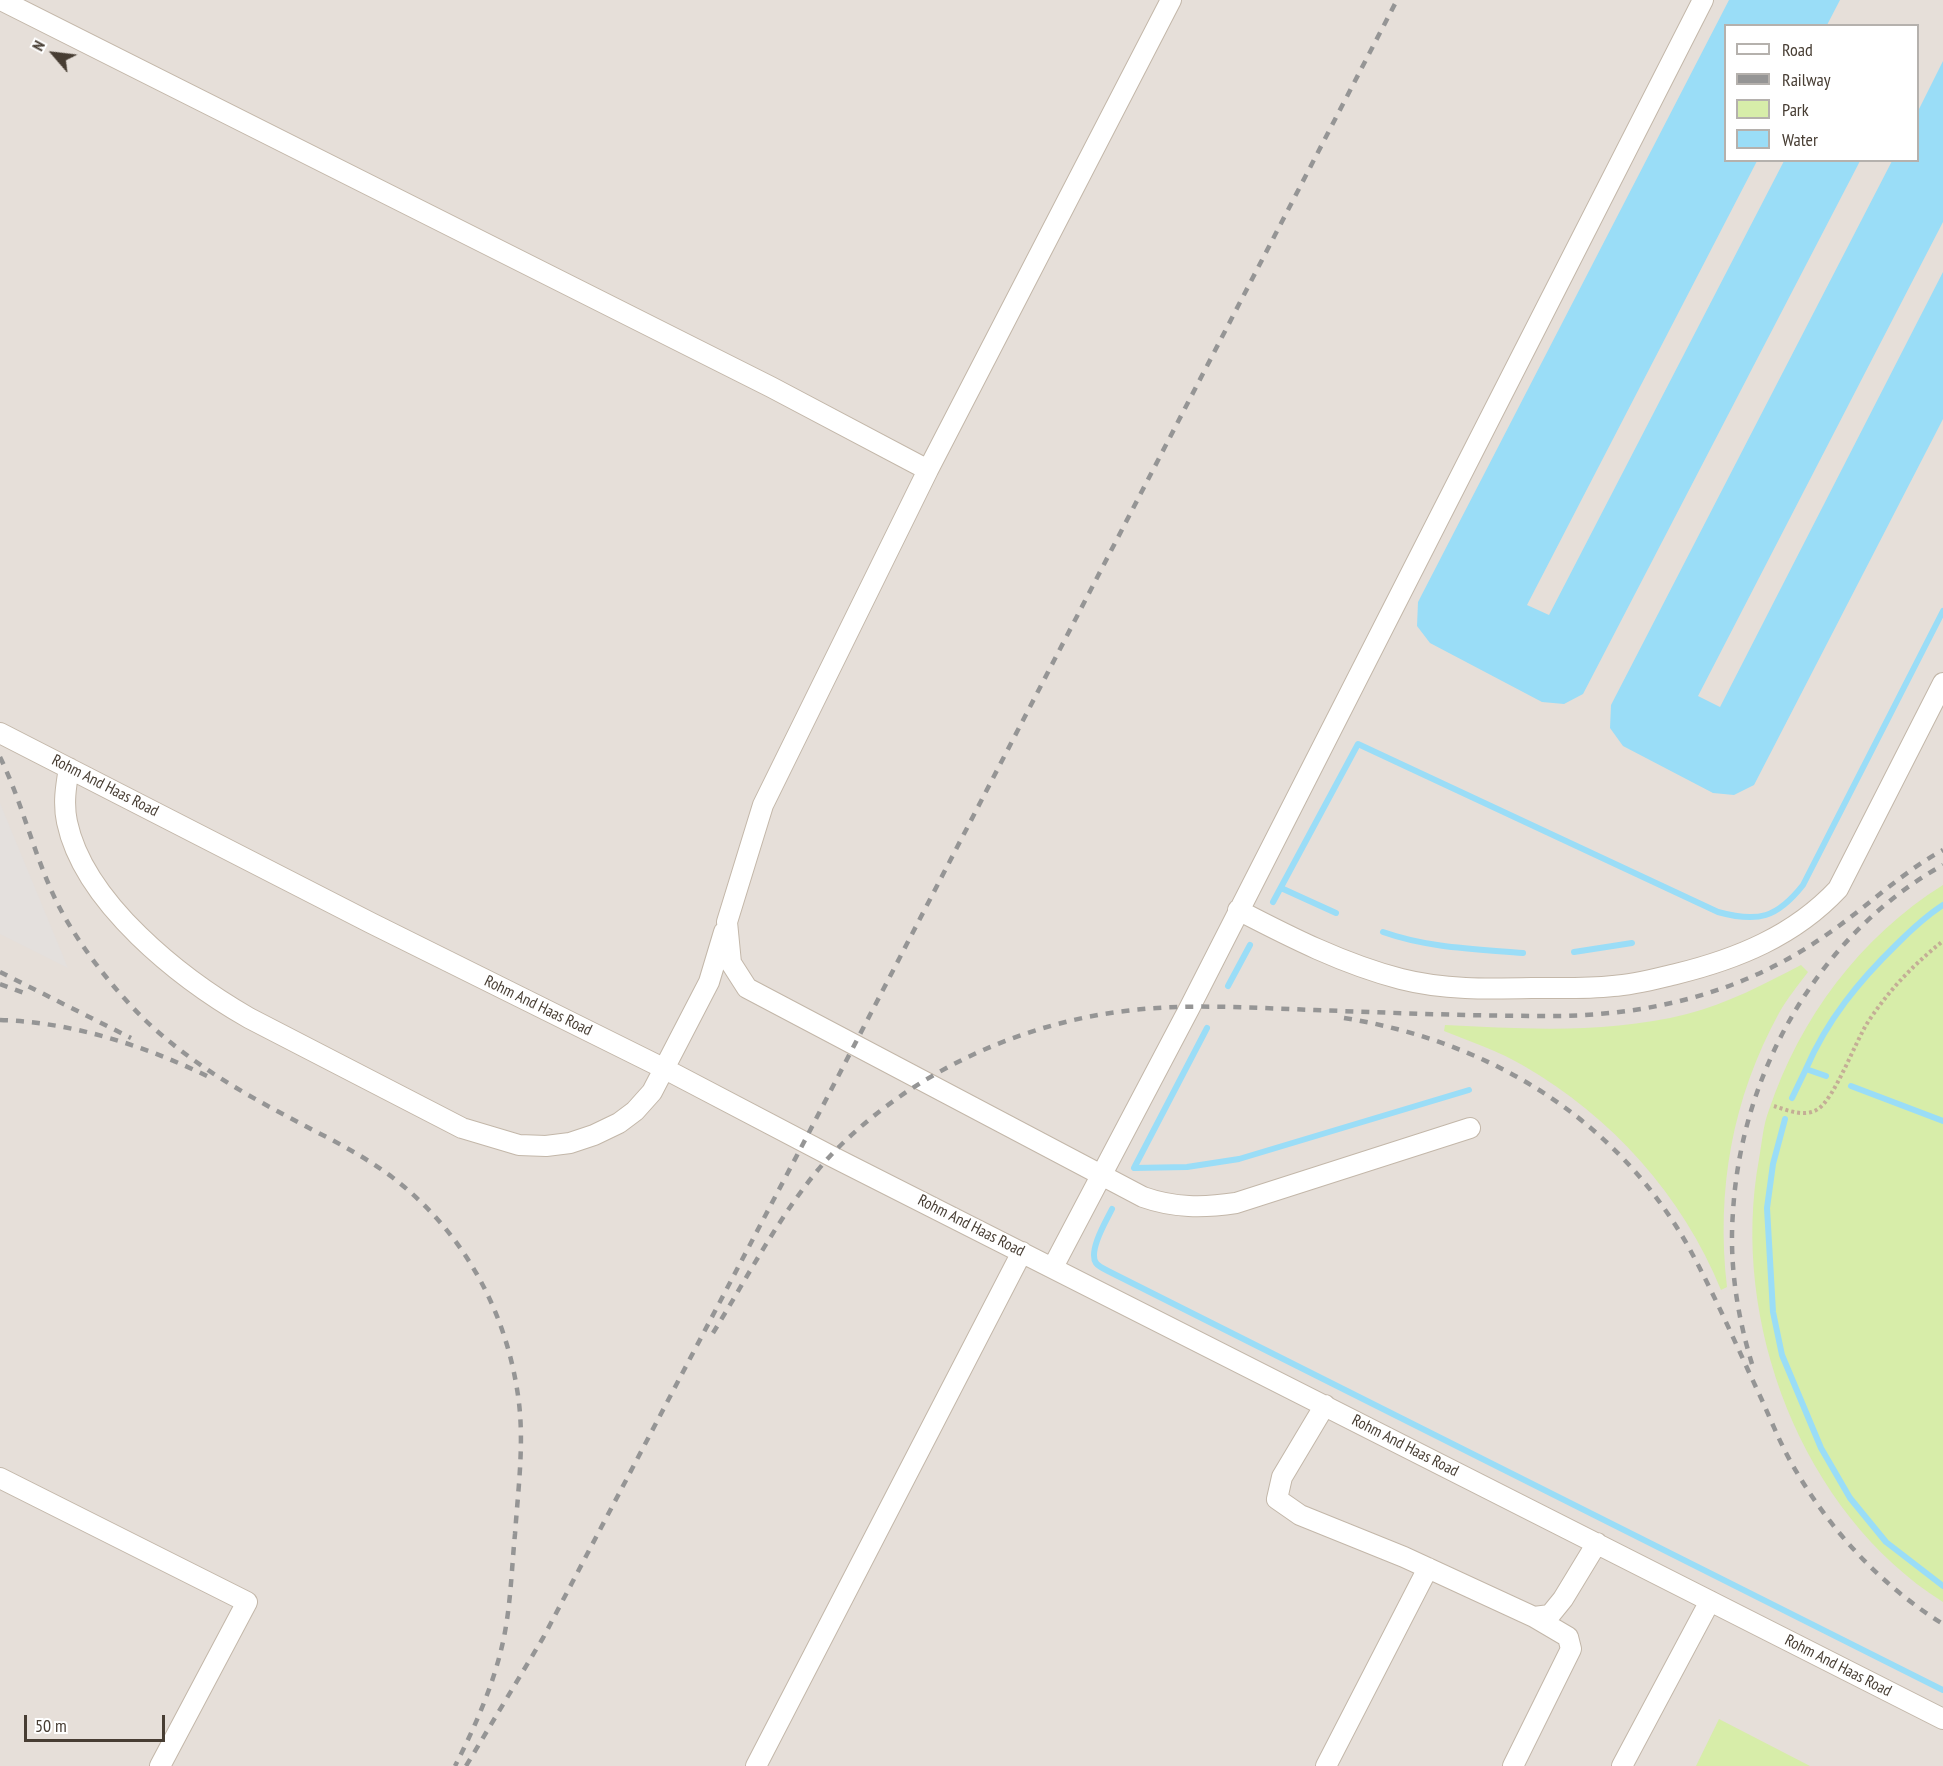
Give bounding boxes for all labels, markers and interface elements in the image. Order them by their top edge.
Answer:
north arrow [24,24,84,84]
legend [1724,24,1919,162]
text: N [27,37,49,54]
text: Road [1782,38,1813,61]
text: Railway [1782,68,1831,91]
text: Park [1782,98,1809,121]
text: Water [1782,128,1818,151]
street label: Rohm And Haas Road [48,751,162,821]
street label: Rohm And Haas Road [481,972,595,1040]
street label: Rohm And Haas Road [914,1191,1028,1261]
street label: Rohm And Haas Road [1348,1411,1462,1481]
street label: Rohm And Haas Road [1781,1631,1895,1701]
scale bar [27,1703,168,1741]
text: 50 m [35,1714,67,1737]

